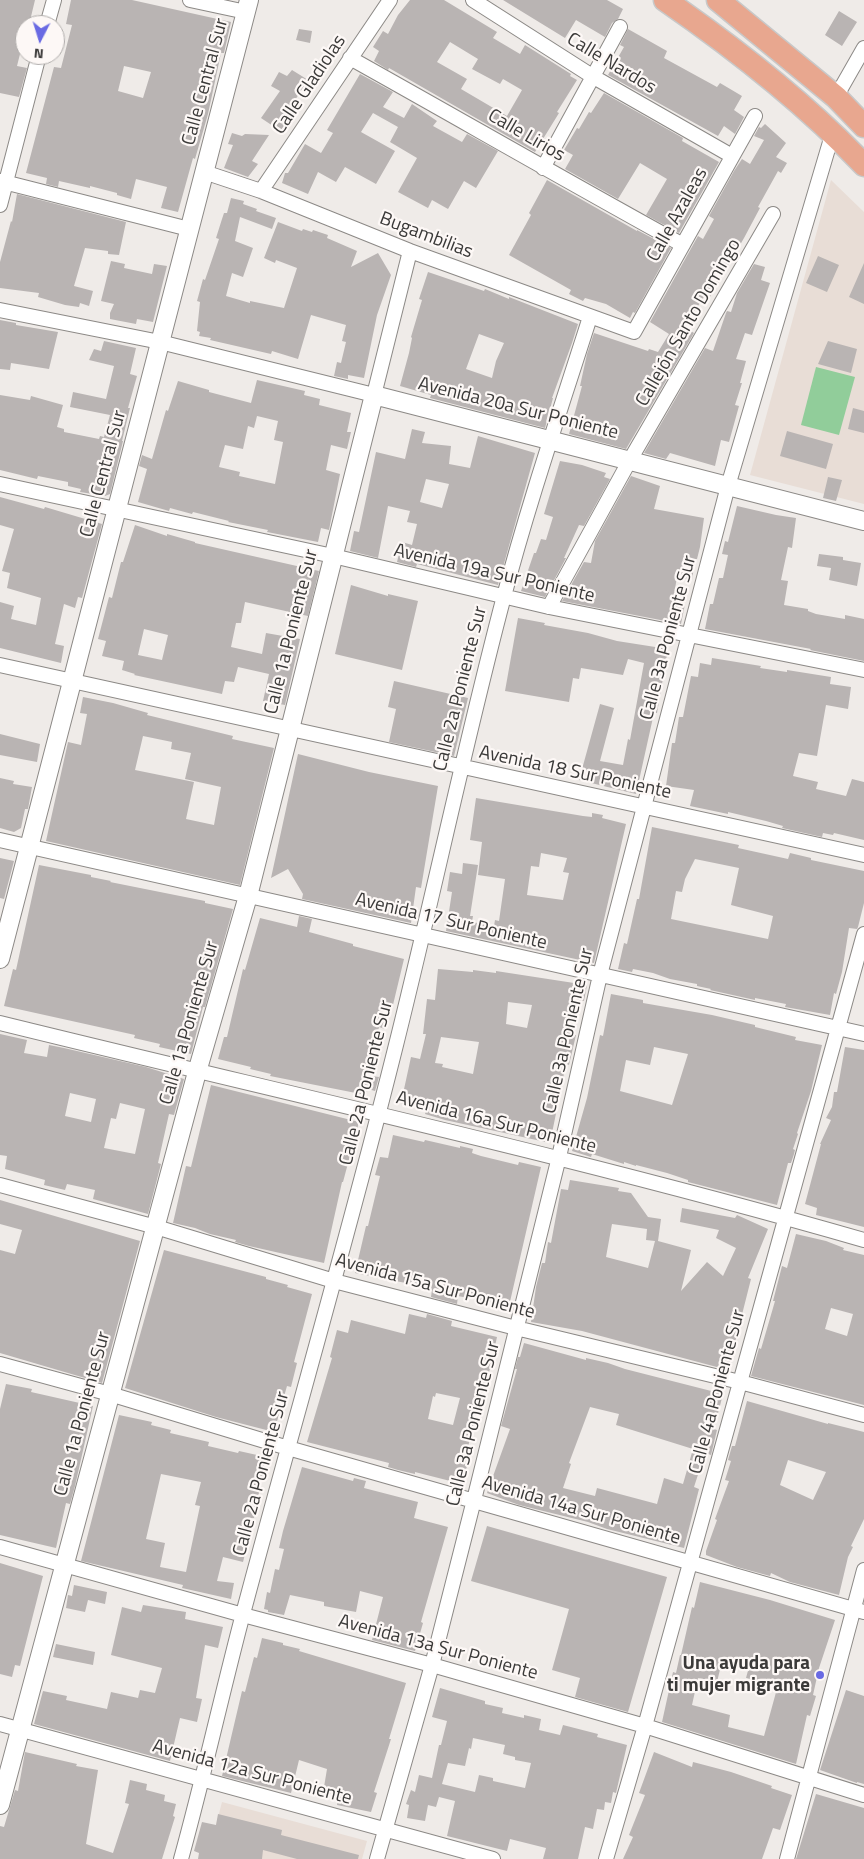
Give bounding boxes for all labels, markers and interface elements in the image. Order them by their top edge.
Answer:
north arrow [15,15,65,65]
street label: Calle Central Sur [178,16,234,148]
street label: Calle Nardos [562,28,660,100]
street label: Calle Gladiolas [268,31,352,139]
text: N [33,44,44,65]
street label: Calle Lirios [483,105,569,167]
street label: Calle Azaleas [643,164,713,266]
street label: Bugambilias [376,208,476,264]
street label: Callejón Santo Domingo [632,235,746,411]
street label: Avenida 20a Sur Poniente [416,373,620,445]
street label: Calle Central Sur [76,408,132,540]
street label: Avenida 19a Sur Poniente [391,540,597,608]
street label: Calle 1a Poniente Sur [260,547,324,717]
street label: Calle 3a Poniente Sur [636,553,702,723]
street label: Calle 2a Poniente Sur [429,604,493,774]
street label: Avenida 18 Sur Poniente [477,741,673,805]
street label: Avenida 17 Sur Poniente [353,889,549,955]
street label: Calle 1a Poniente Sur [156,938,224,1108]
street label: Calle 3a Poniente Sur [539,946,599,1116]
street label: Calle 2a Poniente Sur [335,998,399,1168]
street label: Avenida 16a Sur Poniente [394,1087,598,1159]
street label: Avenida 15a Sur Poniente [333,1249,537,1325]
street label: Calle 4a Poniente Sur [685,1307,751,1477]
street label: Calle 1a Poniente Sur [50,1329,116,1499]
street label: Calle 3a Poniente Sur [442,1339,506,1509]
street label: Calle 2a Poniente Sur [229,1389,295,1559]
street label: Avenida 14a Sur Poniente [479,1472,683,1550]
street label: Avenida 13a Sur Poniente [336,1610,540,1686]
place label: Una ayuda para ti mujer migrante [667,1653,810,1697]
marker: Una ayuda para ti mujer migrante [814,1669,826,1681]
street label: Avenida 12a Sur Poniente [150,1735,354,1811]

